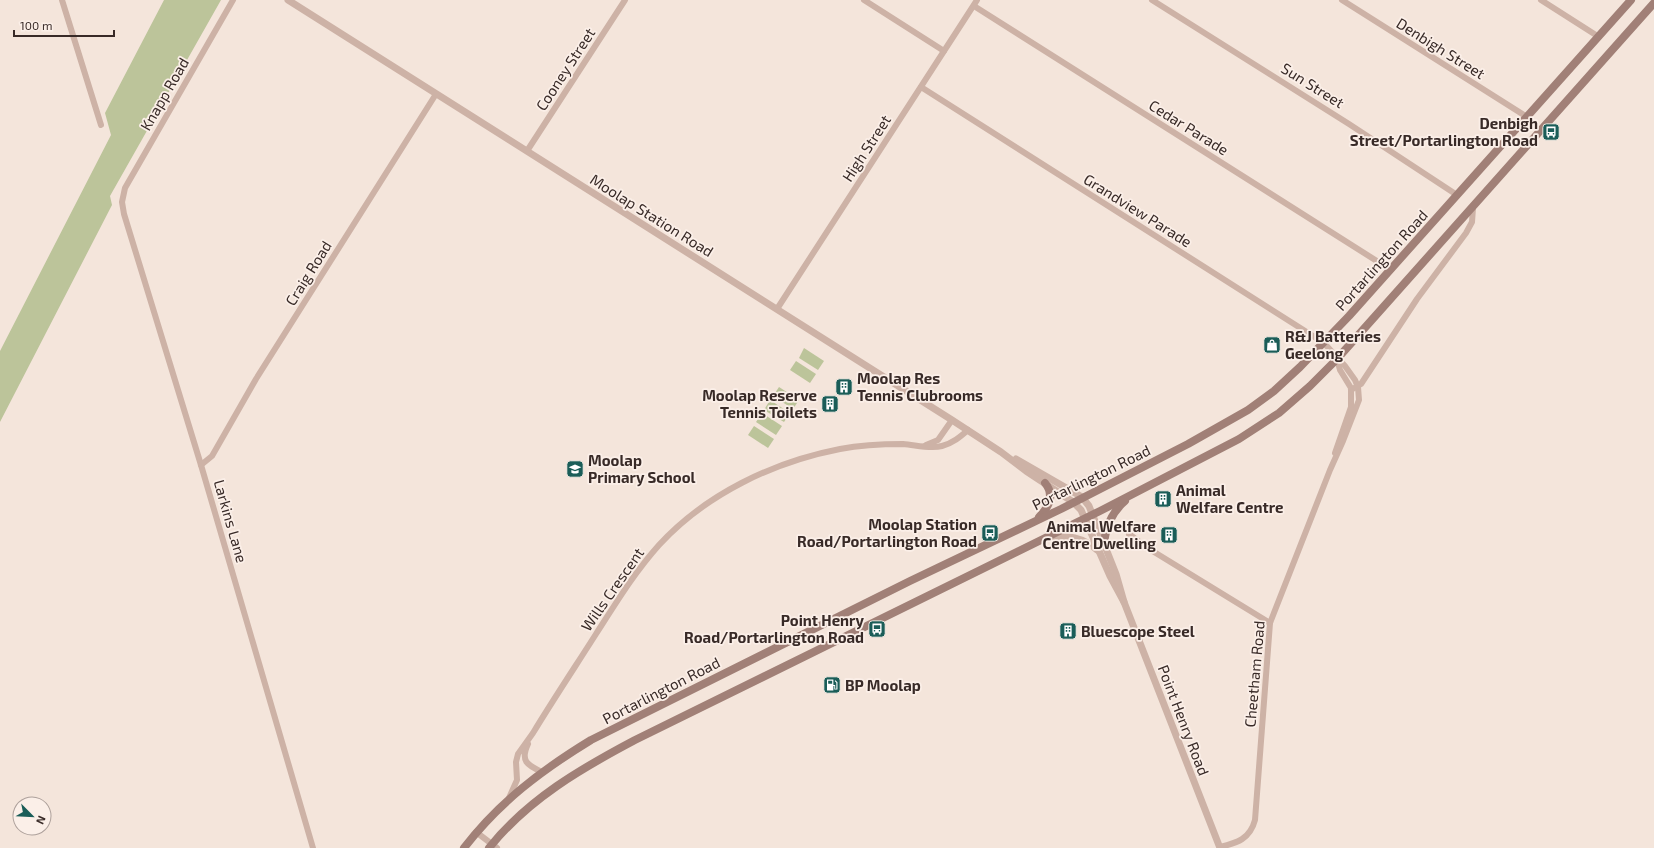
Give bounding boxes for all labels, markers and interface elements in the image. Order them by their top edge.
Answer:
scale bar [14,12,114,38]
street label: Denbigh Street [1393,14,1489,83]
text: 100 m [20,18,52,32]
street label: Cooney Street [532,24,599,114]
street label: Knapp Road [136,54,192,134]
street label: Sun Street [1278,59,1348,112]
street label: Cedar Parade [1146,95,1232,159]
street label: High Street [838,111,894,185]
place label: Denbigh Street/Portarlington Road [1350,114,1538,149]
bus stop icon: Denbigh Street/Portarlington Road [1541,122,1561,142]
street label: Moolap Station Road [587,170,717,260]
street label: Grandview Parade [1081,170,1195,250]
street label: Portarlington Road [1331,206,1431,314]
street label: Craig Road [281,237,335,309]
place label: R&J Batteries Geelong [1285,327,1381,362]
shop icon: R&J Batteries Geelong [1262,335,1282,355]
place label: Moolap Res Tennis Clubrooms [857,369,983,404]
building icon: Moolap Res Tennis Clubrooms [834,377,854,397]
place label: Moolap Reserve Tennis Toilets [702,386,817,421]
building icon: Moolap Reserve Tennis Toilets [820,394,840,414]
street label: Portarlington Road [1029,441,1153,513]
place label: Moolap Primary School [588,451,696,487]
school or university icon: Moolap Primary School [565,459,585,479]
street label: Larkins Lane [211,477,251,565]
place label: Animal Welfare Centre [1176,481,1283,516]
building icon: Animal Welfare Centre [1153,489,1173,509]
place label: Moolap Station Road/Portarlington Road [797,515,977,550]
place label: Animal Welfare Centre Dwelling [1042,517,1156,552]
bus stop icon: Moolap Station Road/Portarlington Road [980,523,1000,543]
building icon: Animal Welfare Centre Dwelling [1159,525,1179,545]
street label: Wills Crescent [577,544,648,634]
place label: Point Henry Road/Portarlington Road [684,611,865,646]
bus stop icon: Point Henry Road/Portarlington Road [867,619,887,639]
street label: Cheetham Road [1240,620,1268,728]
building icon: Bluescope Steel [1058,621,1078,641]
place label: Bluescope Steel [1081,622,1195,640]
street label: Portarlington Road [599,653,723,727]
street label: Point Henry Road [1155,662,1213,778]
fuel station icon: BP Moolap [822,675,842,695]
place label: BP Moolap [845,676,921,694]
north arrow [12,796,52,836]
text: N [34,814,49,827]

